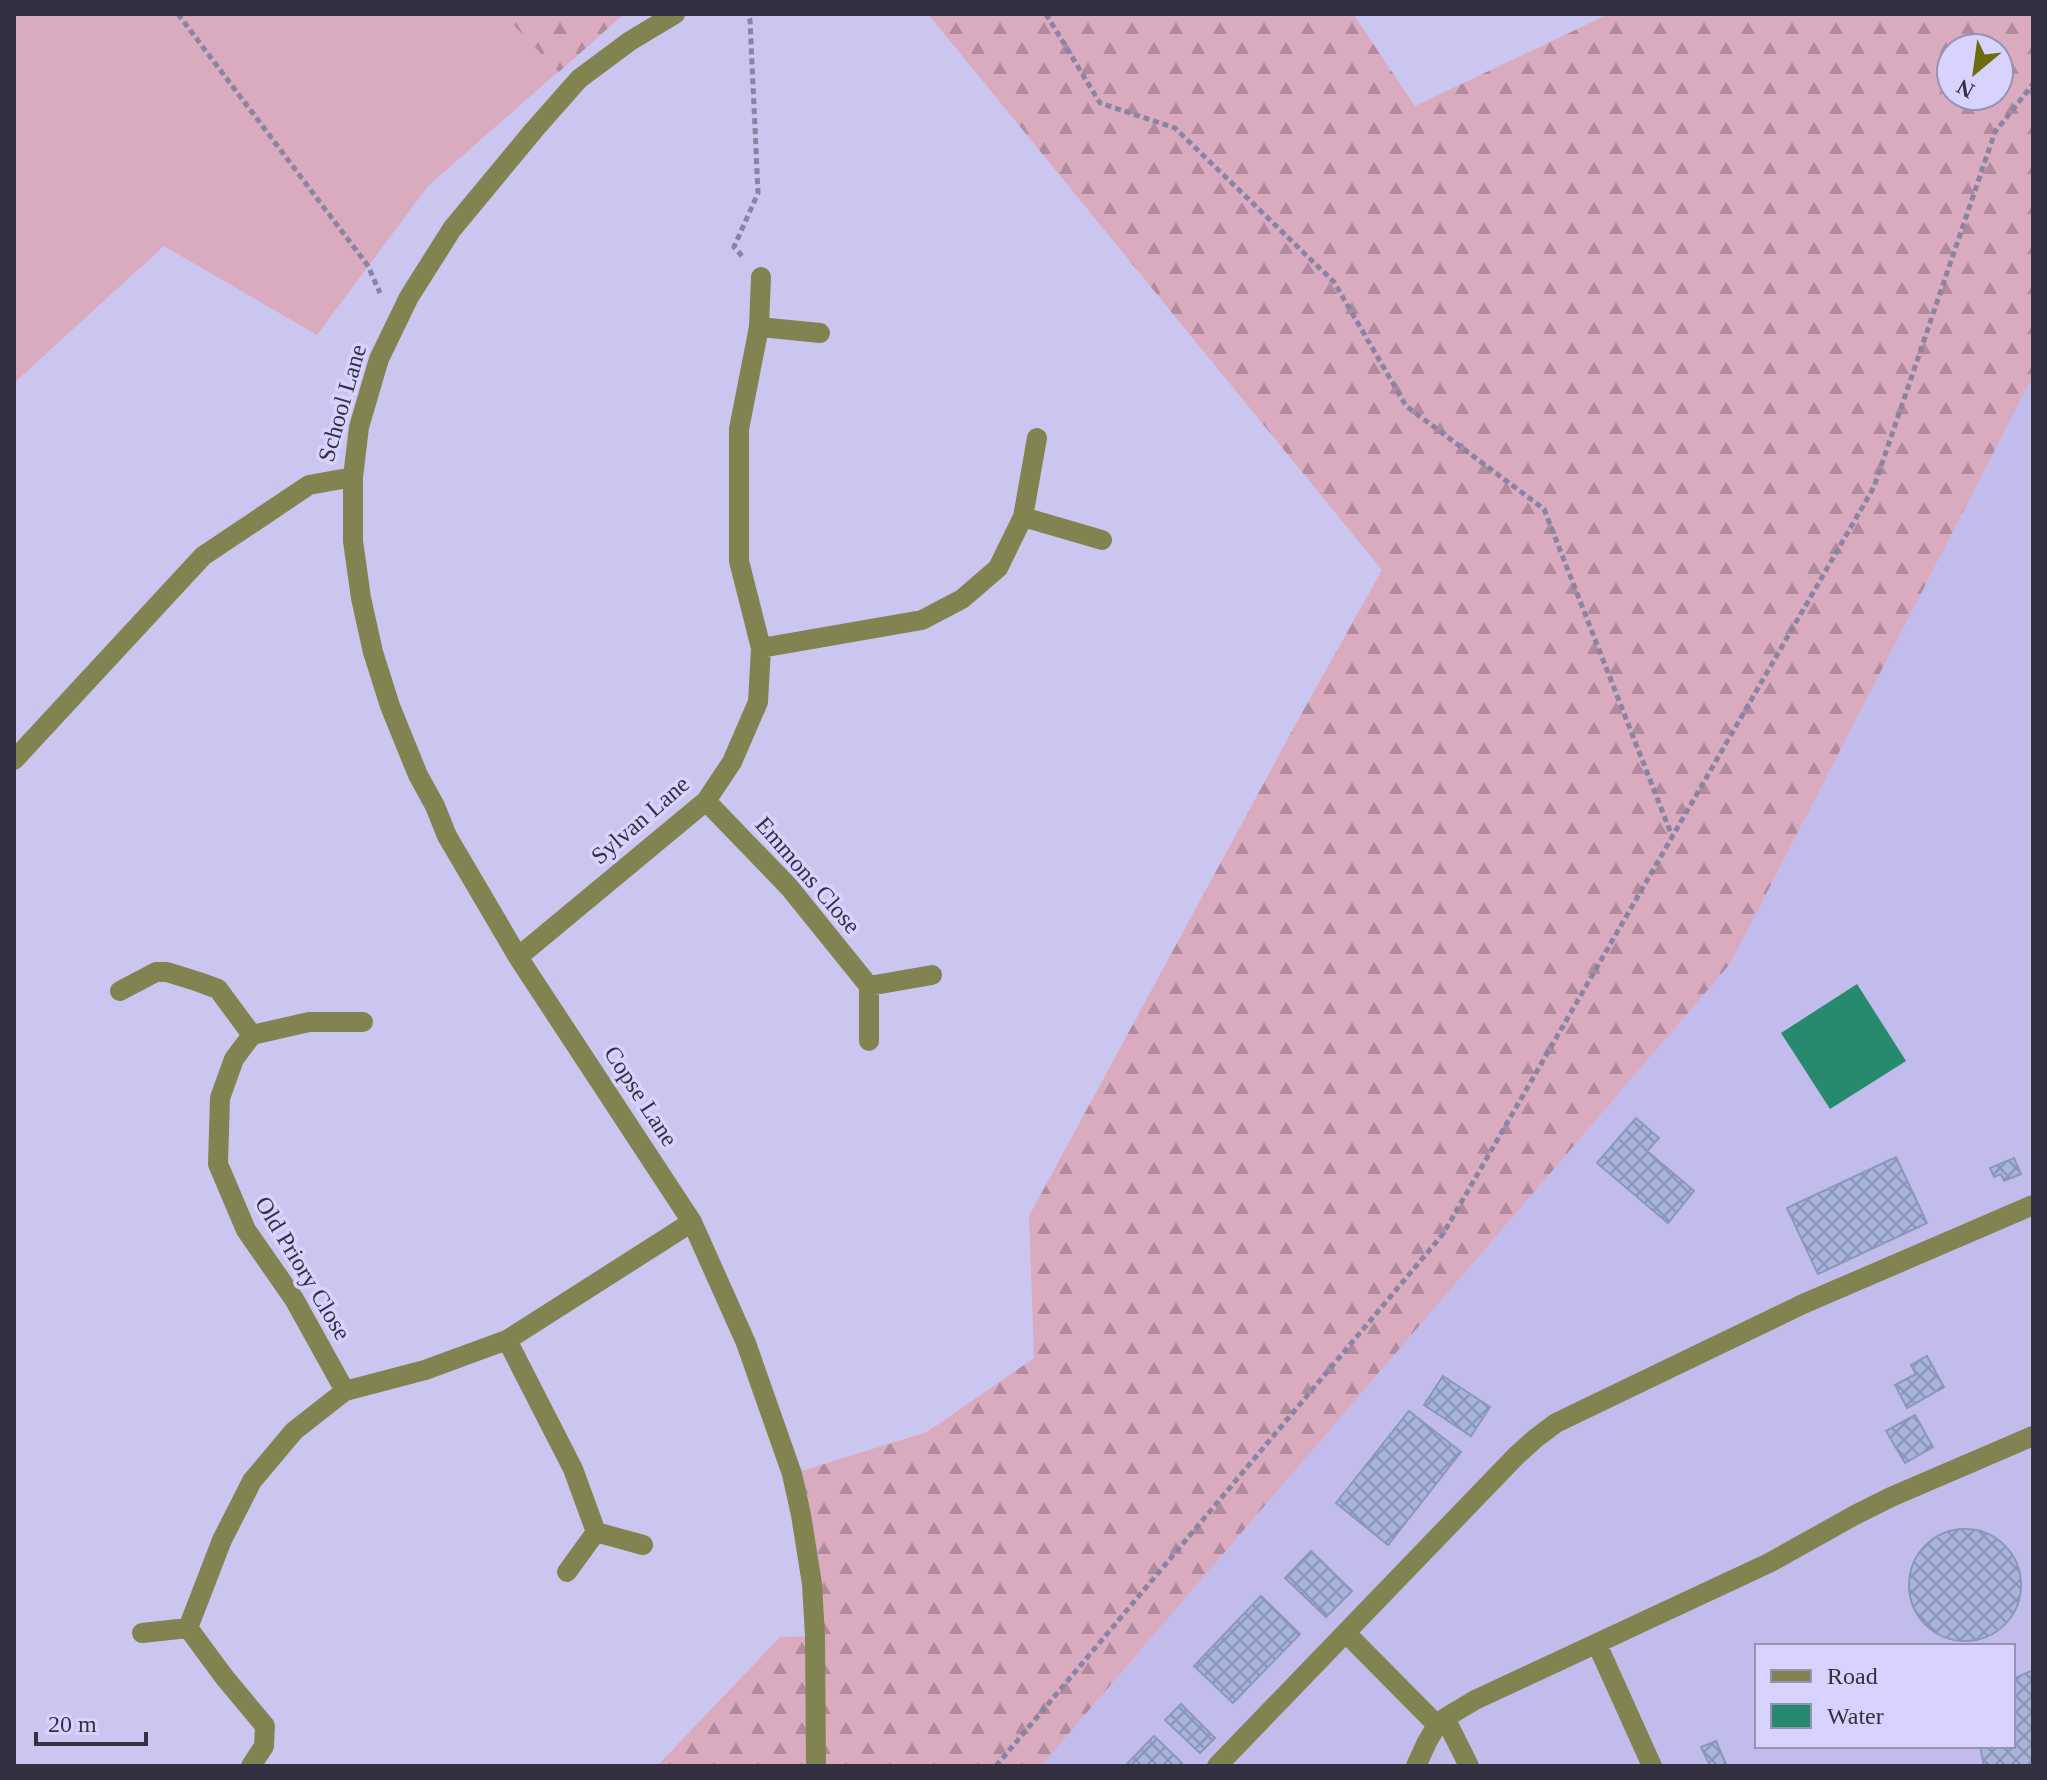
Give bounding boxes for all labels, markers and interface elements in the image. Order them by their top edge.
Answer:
north arrow [1935,32,2015,112]
text: N [1952,74,1979,104]
street label: School Lane [313,341,371,465]
street label: Sylvan Lane [586,771,694,869]
street label: Emmons Close [750,811,866,939]
street label: Copse Lane [599,1041,683,1151]
street label: Old Priory Close [250,1192,356,1344]
legend [1755,1644,2015,1748]
text: Road [1827,1663,1878,1689]
scale bar [36,1696,146,1746]
text: Water [1827,1703,1884,1729]
text: 20 m [48,1711,97,1737]

